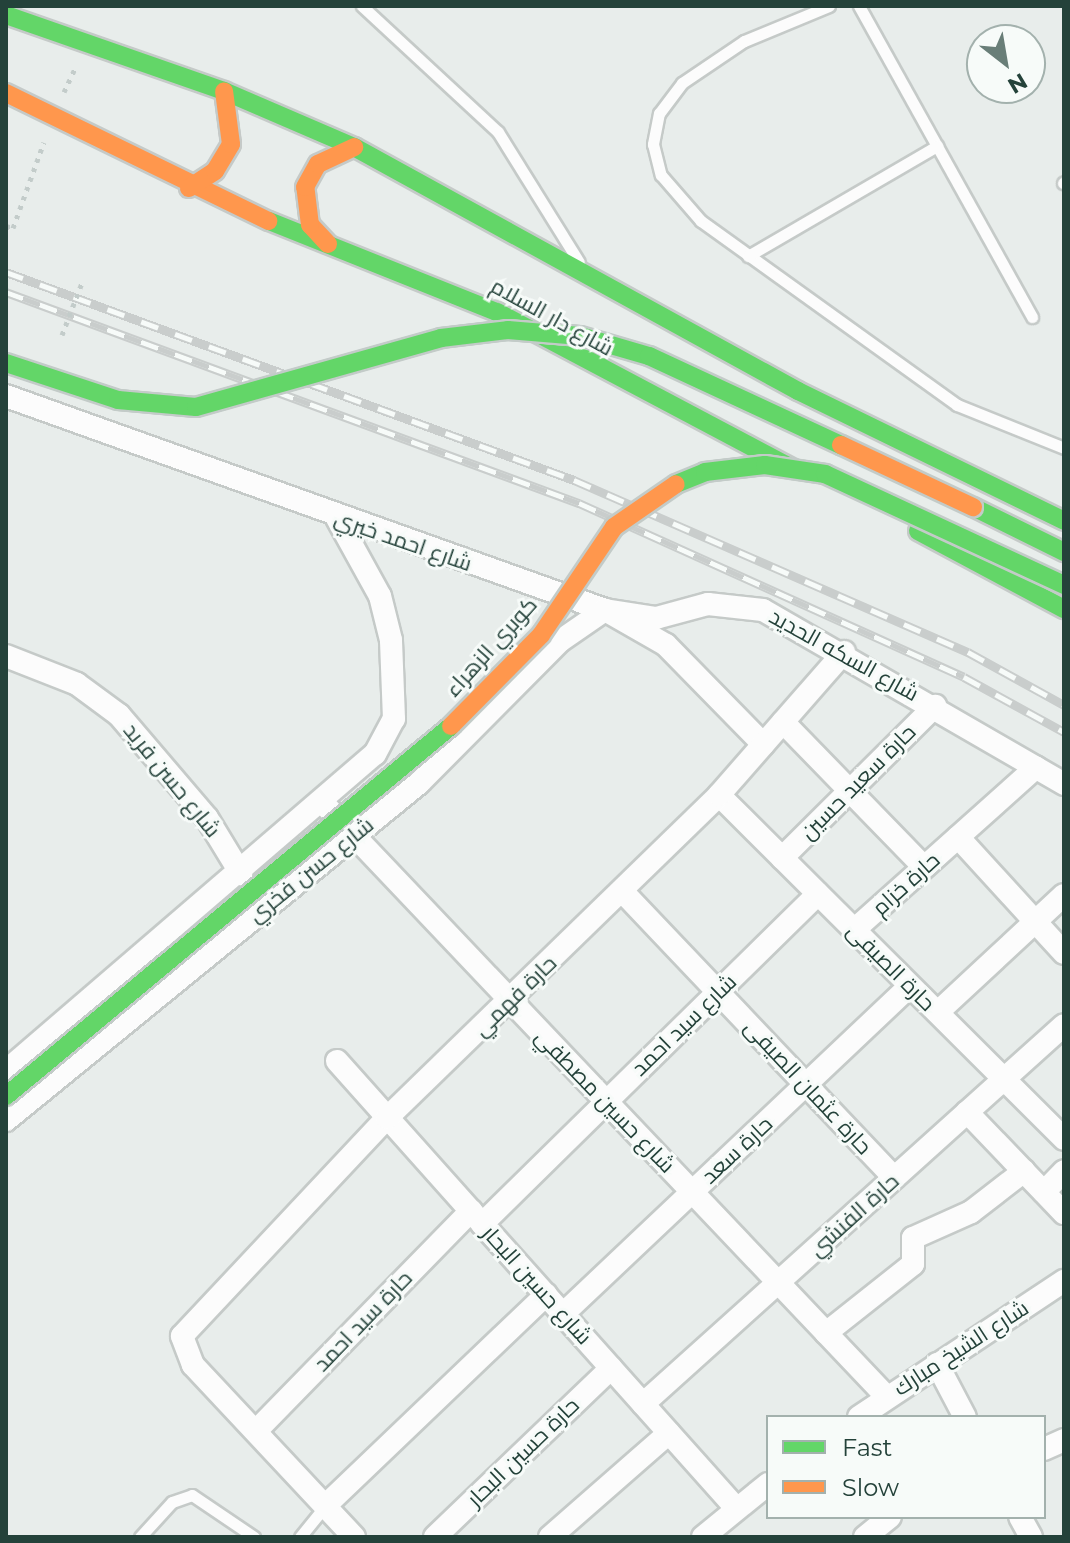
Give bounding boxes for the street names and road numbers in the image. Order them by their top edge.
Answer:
street label: شارع دار السلام [486,273,618,361]
street label: شارع احمد خيري [331,505,475,577]
street label: كوبري الزهراء [439,592,543,702]
street label: شارع السكه الحديد [765,603,923,707]
street label: شارع حسن فريد [118,717,226,843]
street label: حارة سعيد حسين [795,719,921,845]
street label: شارع حسن فخري [243,812,379,928]
street label: حارة خزام [867,847,945,921]
street label: حارة الصيفى [841,917,941,1017]
street label: حارة فهمي [468,950,562,1042]
street label: شارع سيد احمد [626,969,742,1081]
street label: حارة عثمان الصيفى [739,1014,877,1160]
street label: شارع حسين مصطفي [530,1023,680,1179]
street label: حارة سعد [696,1111,778,1189]
street label: حارة الفنشي [804,1168,904,1262]
street label: شارع حسين البحار [477,1220,597,1350]
street label: حارة سيد احمد [308,1265,418,1377]
street label: شارع الشيخ مبارك [889,1295,1033,1401]
street label: حارة حسين البحار [461,1392,585,1512]

